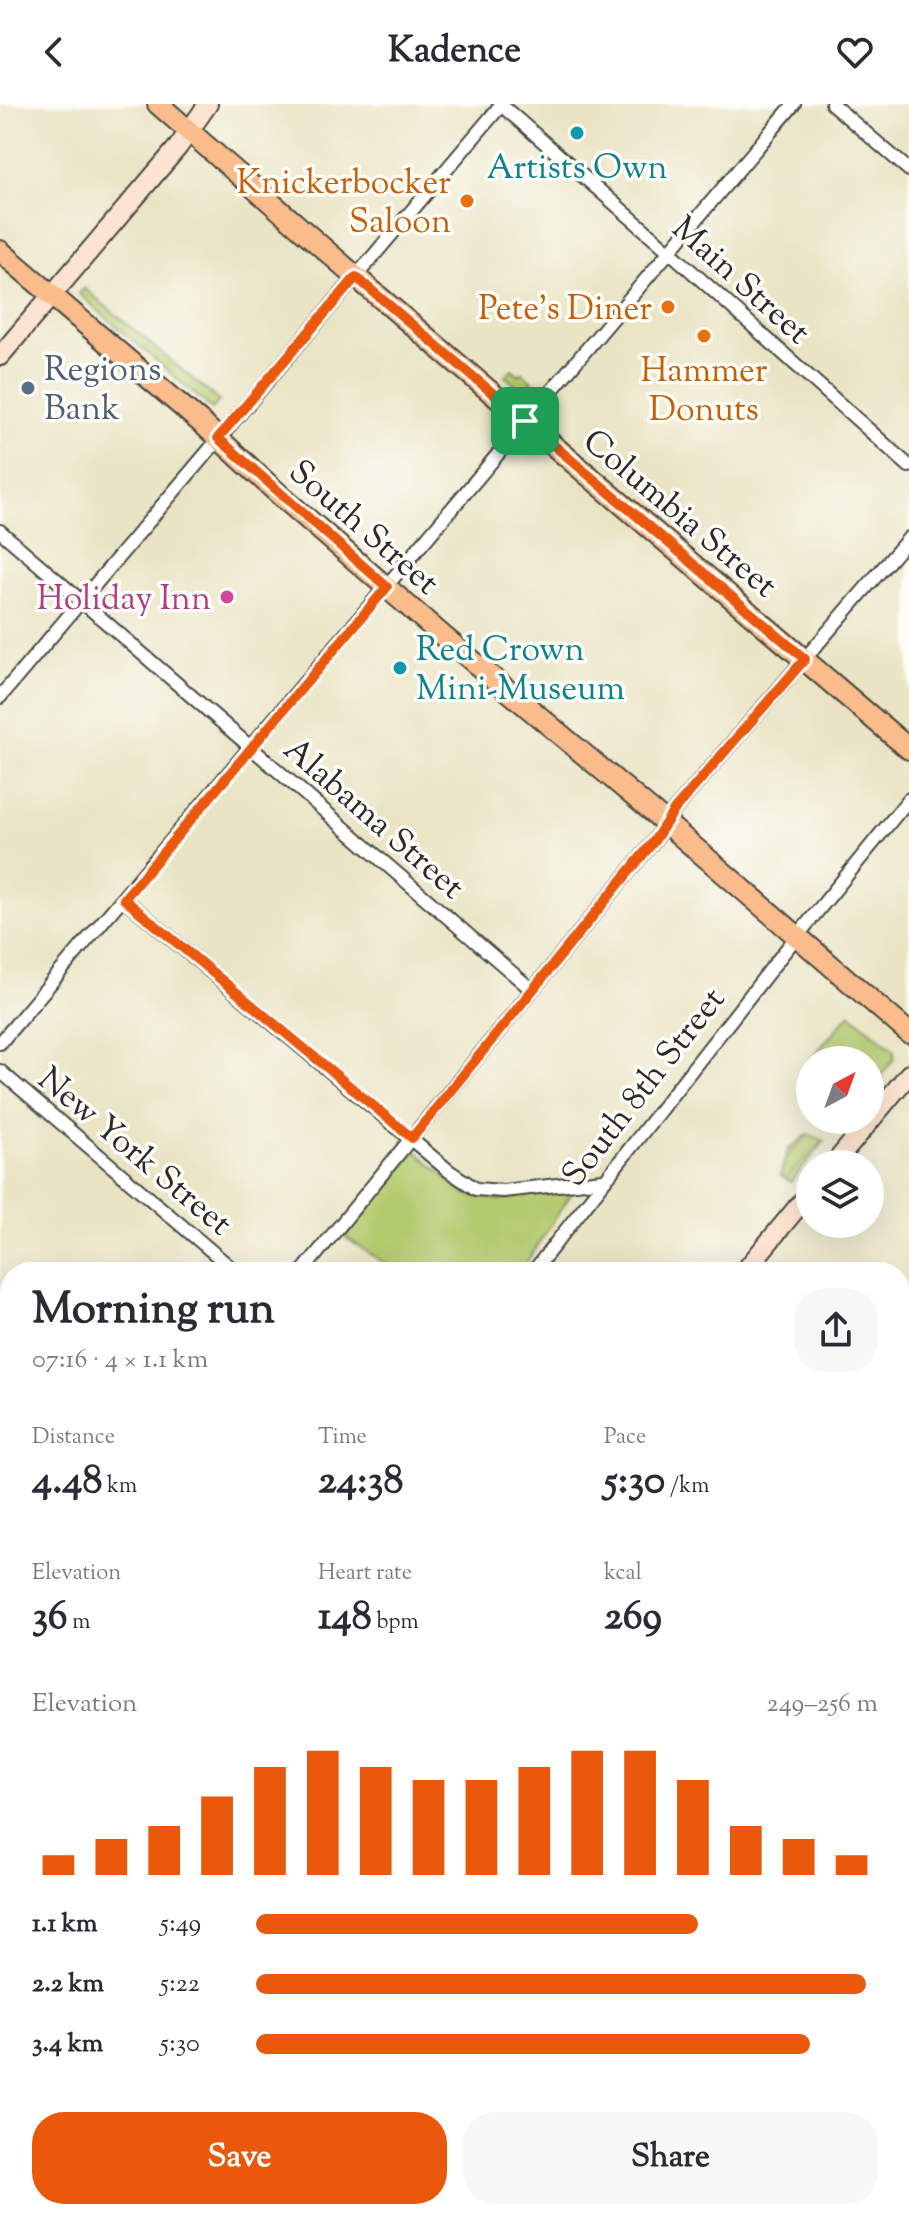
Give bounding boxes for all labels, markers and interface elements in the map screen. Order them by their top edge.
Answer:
text: Kadence [388,26,521,78]
icon: back [32,30,76,74]
icon: heart [833,30,877,74]
marker: Artists Own [568,124,586,142]
place label: Artists Own [486,145,668,194]
place label: Knickerbocker Saloon [237,160,451,248]
marker: Knickerbocker Saloon [458,192,476,210]
street label: Main Street [659,206,820,358]
place label: Pete's Diner [478,286,652,335]
marker: Pete's Diner [659,298,677,316]
marker: Hammer Donuts [695,327,713,345]
place label: Regions Bank [44,347,161,435]
place label: Hammer Donuts [640,348,768,436]
marker: Regions Bank [19,379,37,397]
pin [491,387,559,455]
icon: arrive [503,399,547,443]
street label: Columbia Street [571,419,787,611]
street label: South Street [277,449,449,608]
place label: Holiday Inn [37,576,211,625]
marker: Holiday Inn [218,588,236,606]
place label: Red Crown Mini-Museum [416,627,625,715]
marker: Red Crown Mini-Museum [391,659,409,677]
street label: Alabama Street [272,727,474,912]
street label: South 8th Street [551,978,738,1198]
north arrow [796,1046,884,1134]
map controls [796,1046,884,1238]
street label: New York Street [26,1057,242,1249]
button: layers [796,1150,884,1238]
text: Morning run [32,1280,275,1343]
button: share [794,1288,878,1372]
text: 07:16 · 4 × 1.1 km [32,1342,208,1379]
text: Distance [32,1422,115,1454]
text: Time [318,1422,367,1454]
text: Pace [604,1422,646,1454]
text: 4.48 [32,1454,102,1511]
text: 24:38 [318,1454,403,1511]
text: 5:30 [604,1454,665,1511]
text: km [102,1471,137,1503]
text: /km [665,1471,710,1503]
text: Elevation [32,1558,121,1590]
text: Heart rate [318,1558,412,1590]
text: kcal [604,1558,642,1590]
text: 36 [32,1590,68,1647]
text: 148 [318,1590,372,1647]
text: 269 [604,1590,662,1647]
text: m [68,1607,91,1639]
text: bpm [372,1607,419,1639]
text: Elevation [32,1686,137,1723]
text: 249–256 m [767,1686,878,1723]
text: 1.1 km [32,1906,97,1943]
text: 5:49 [160,1906,201,1943]
text: 2.2 km [32,1966,104,2003]
text: 5:22 [160,1966,200,2003]
text: 3.4 km [32,2026,103,2063]
text: 5:30 [160,2026,200,2063]
button: Save [32,2112,447,2204]
button: Share [463,2112,878,2204]

